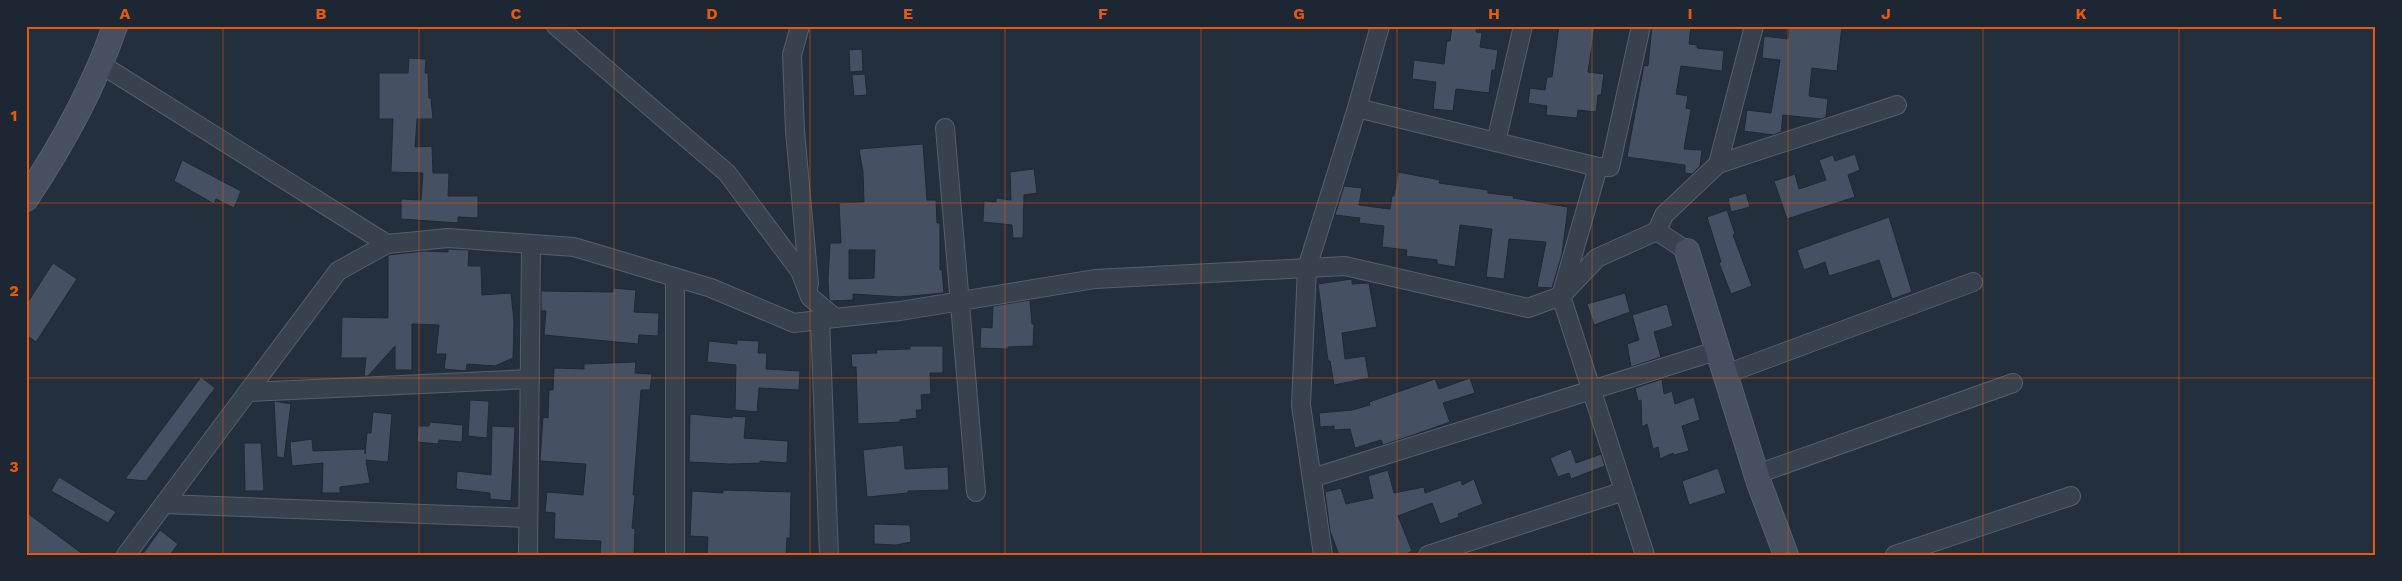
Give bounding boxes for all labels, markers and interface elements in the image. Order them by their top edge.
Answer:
text: A [120,4,131,23]
text: B [316,4,327,23]
text: C [511,4,522,23]
text: D [706,4,718,23]
text: E [903,4,913,23]
text: F [1098,4,1108,23]
text: G [1293,4,1305,23]
text: H [1488,4,1500,23]
text: I [1687,4,1693,23]
text: J [1881,4,1891,23]
text: K [2075,4,2087,23]
text: L [2272,4,2282,23]
text: 1 [11,106,17,125]
text: 2 [9,281,19,300]
text: 3 [9,457,19,476]

